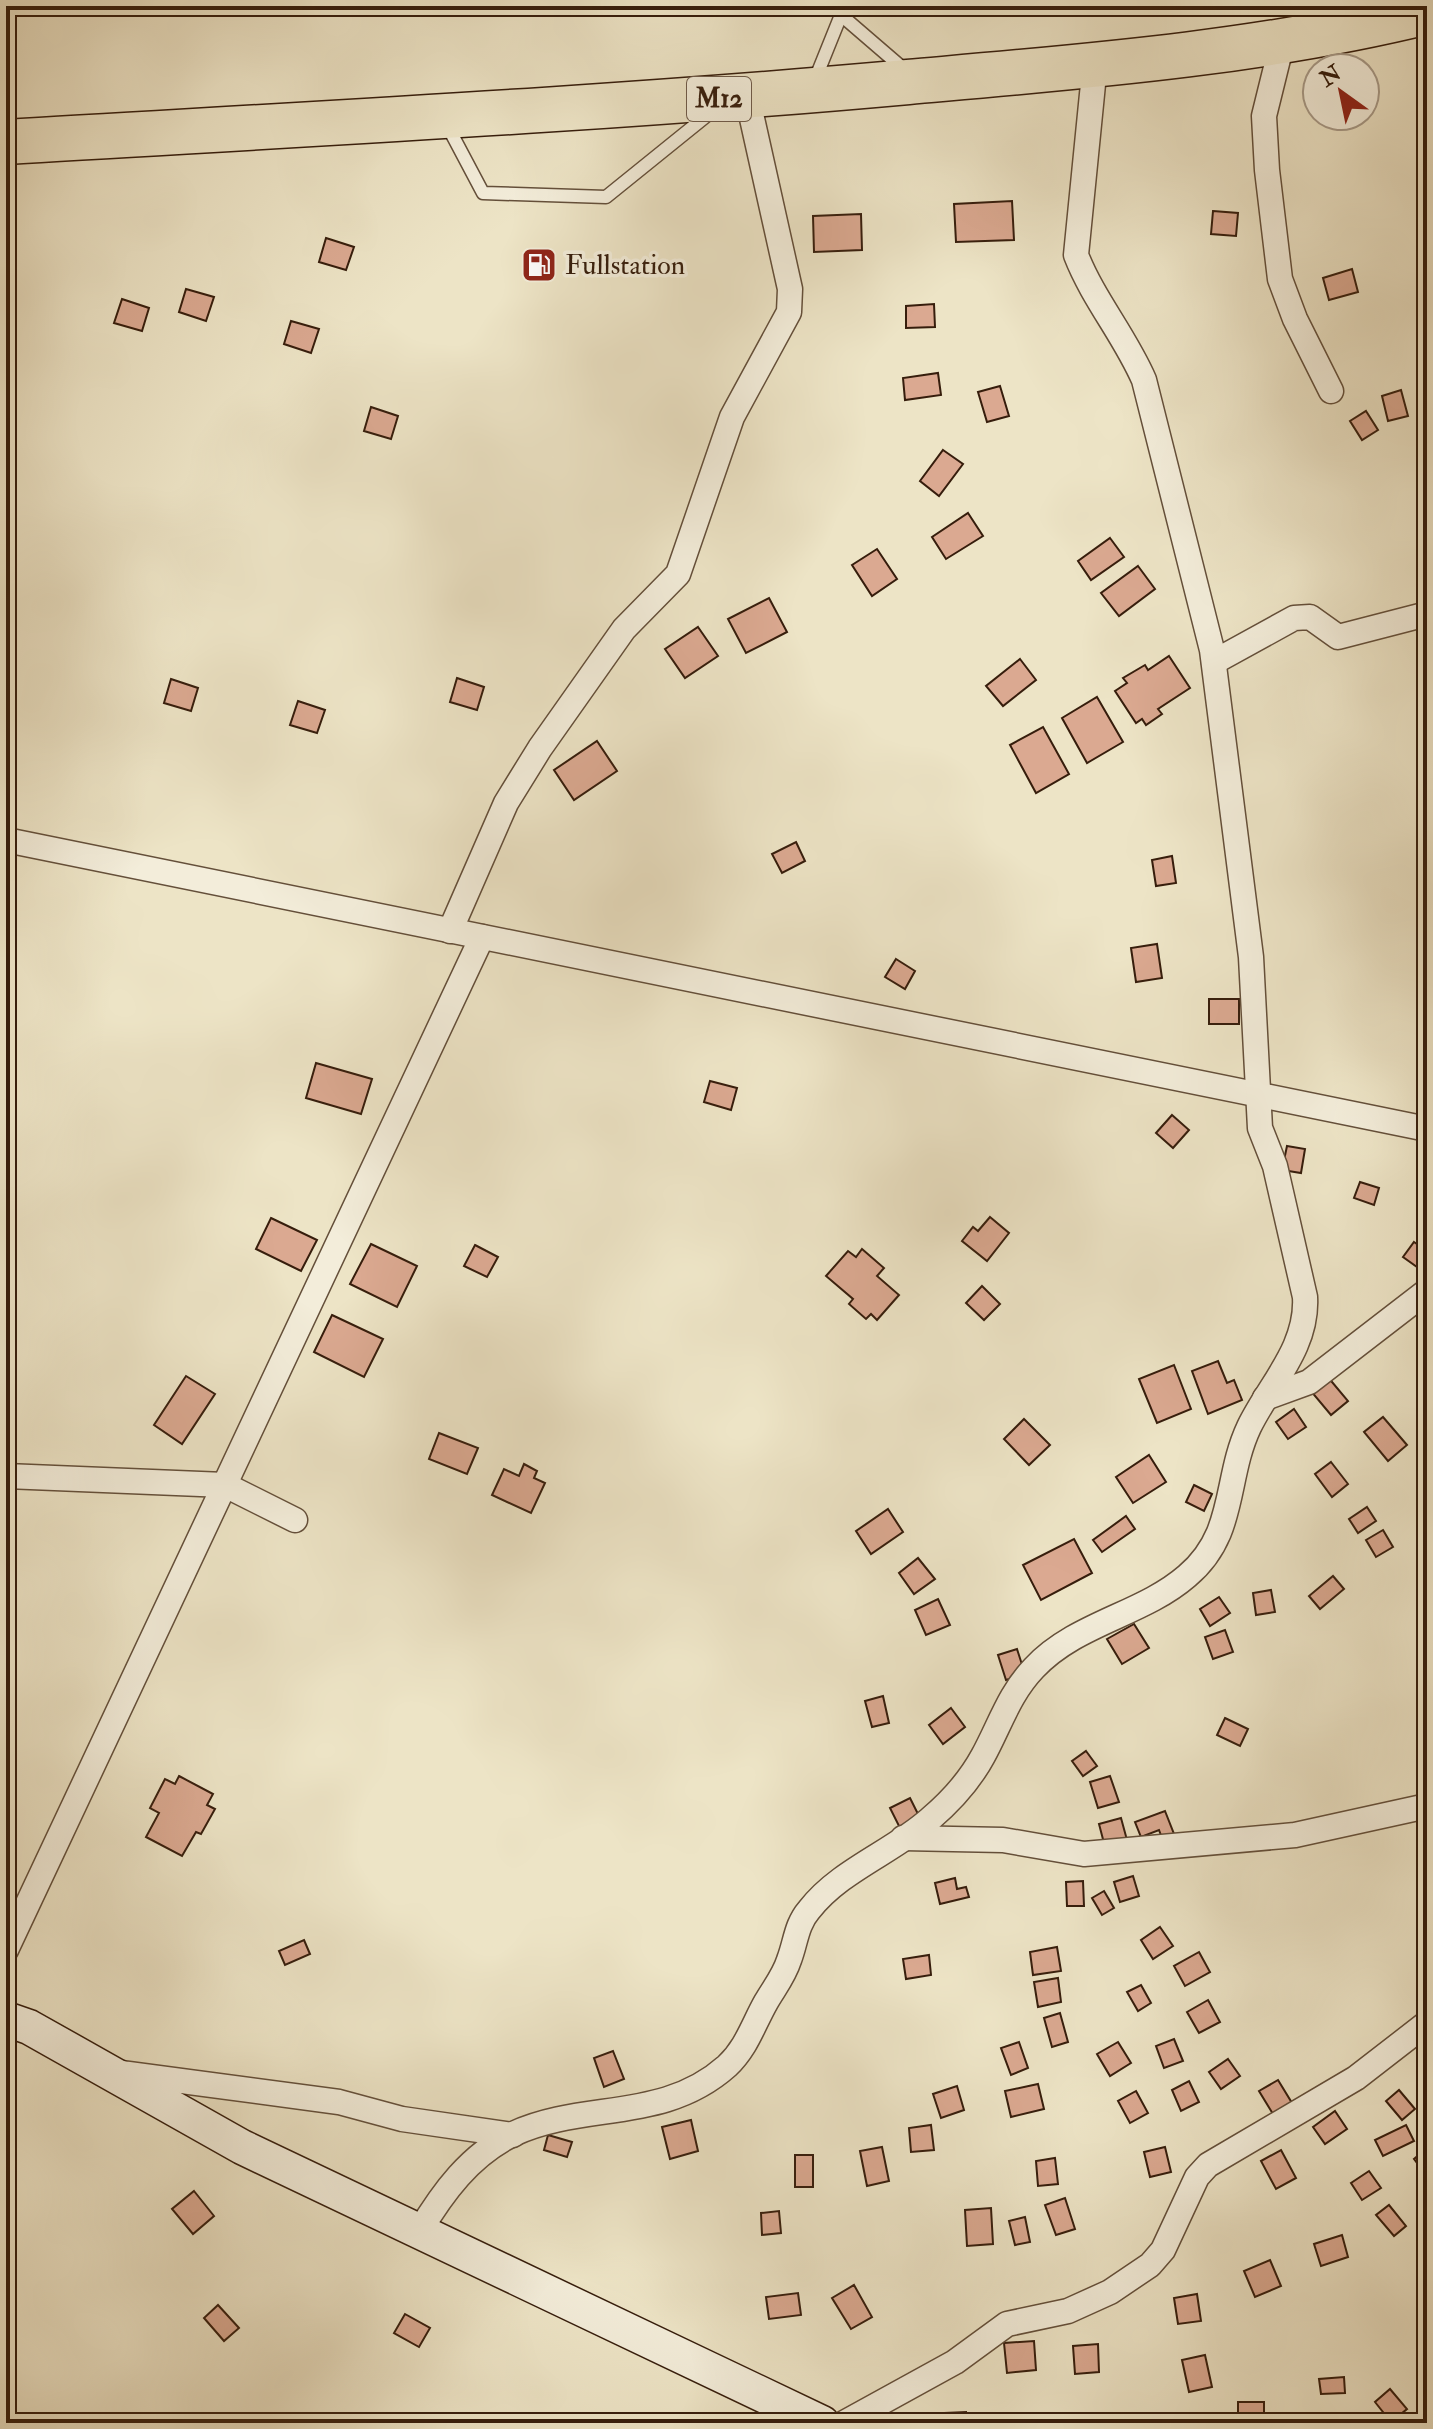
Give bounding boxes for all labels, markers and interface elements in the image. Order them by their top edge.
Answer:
north arrow [1301,52,1381,132]
text: N [1314,59,1347,94]
road number: M12 [687,77,751,121]
fuel station icon: Fullstation [520,246,558,284]
place label: Fullstation [565,248,685,283]

